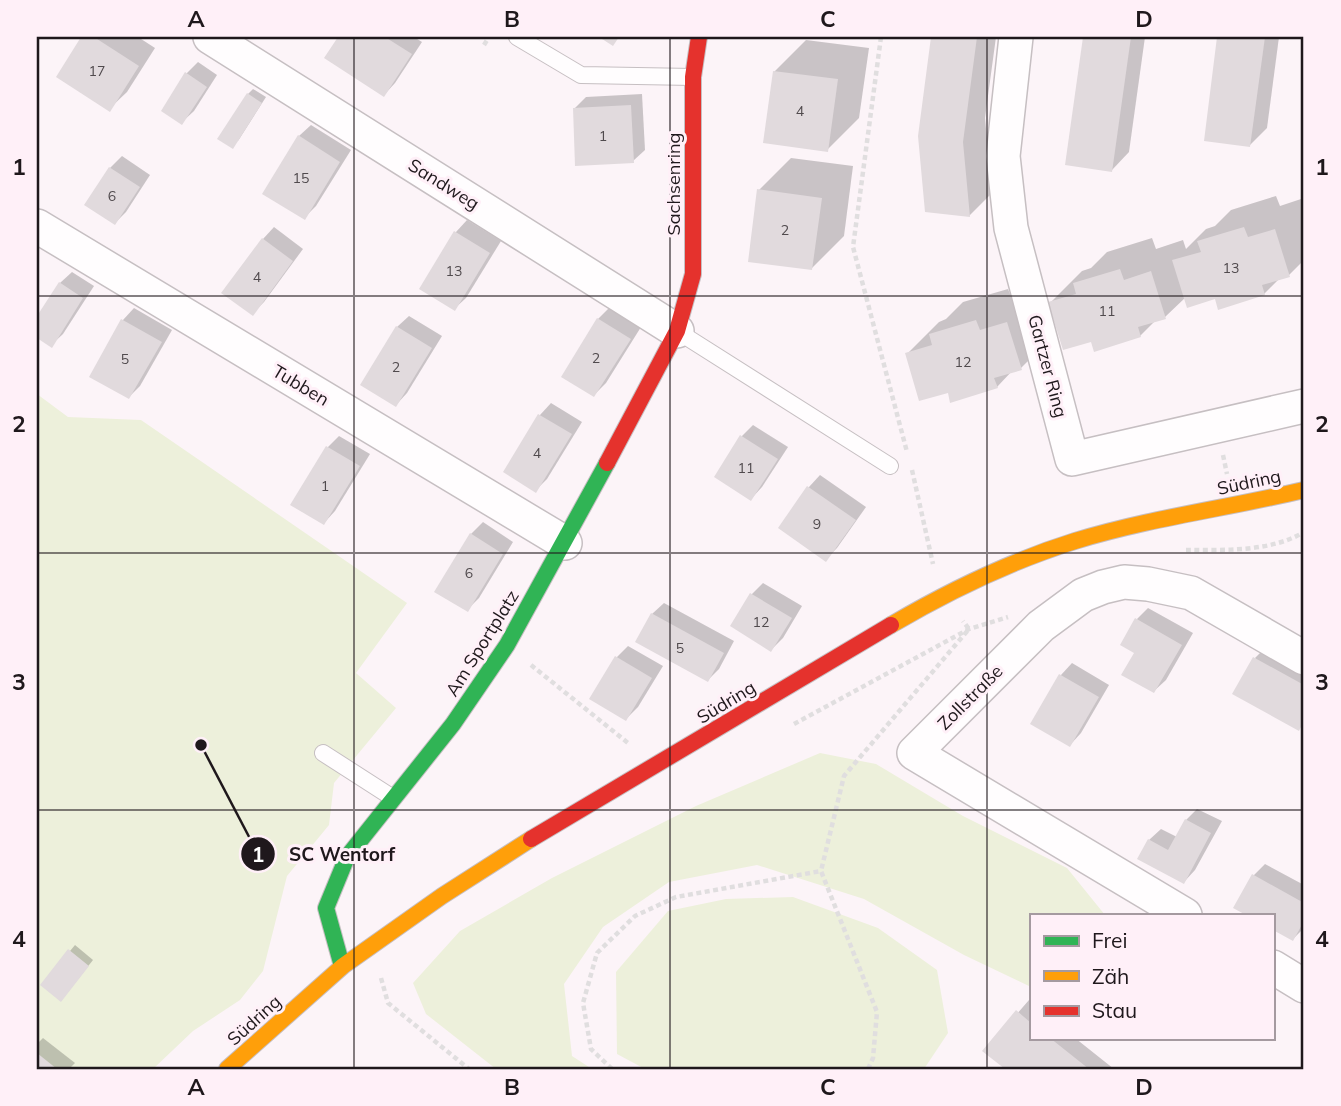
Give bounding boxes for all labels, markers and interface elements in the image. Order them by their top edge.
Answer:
text: A [187,4,205,33]
text: B [504,4,520,33]
text: C [820,4,836,33]
text: D [1135,4,1153,33]
house number: 17 [89,62,105,80]
house number: 4 [796,102,805,120]
house number: 1 [599,127,607,145]
street label: Sachsenring [662,133,685,235]
text: 1 [12,152,26,181]
text: 1 [1315,152,1329,181]
street label: Sandweg [404,153,484,215]
house number: 15 [293,169,309,187]
house number: 6 [108,187,116,205]
house number: 2 [781,221,789,239]
house number: 13 [1223,259,1239,277]
house number: 13 [446,262,462,280]
house number: 4 [253,268,262,286]
house number: 11 [1099,302,1115,320]
street label: Gartzer Ring [1023,312,1073,420]
house number: 2 [592,349,600,367]
house number: 5 [121,350,129,368]
house number: 12 [955,353,971,371]
house number: 2 [392,358,400,376]
street label: Tubben [269,359,333,411]
text: 2 [12,409,26,438]
text: 2 [1315,409,1329,438]
house number: 4 [533,444,542,462]
house number: 11 [738,459,754,477]
street label: Südring [1215,464,1283,500]
house number: 1 [321,477,329,495]
house number: 9 [813,515,821,533]
house number: 6 [465,564,473,582]
street label: Am Sportplatz [440,586,524,700]
house number: 12 [753,613,769,631]
house number: 5 [676,639,684,657]
street label: Zollstraße [933,660,1007,734]
text: 3 [12,667,26,696]
text: 3 [1315,667,1329,696]
street label: Südring [692,676,760,728]
callout: SC Wentorf [240,834,409,874]
text: 1 [252,841,264,867]
text: SC Wentorf [289,842,396,866]
legend [1030,914,1274,1040]
text: 4 [12,924,26,953]
text: 4 [1315,924,1329,953]
text: Frei [1092,927,1128,953]
text: Zäh [1092,963,1129,989]
street label: Südring [222,990,286,1050]
text: Stau [1092,997,1137,1023]
text: A [187,1072,205,1101]
text: B [504,1072,520,1101]
text: C [820,1072,836,1101]
text: D [1135,1072,1153,1101]

